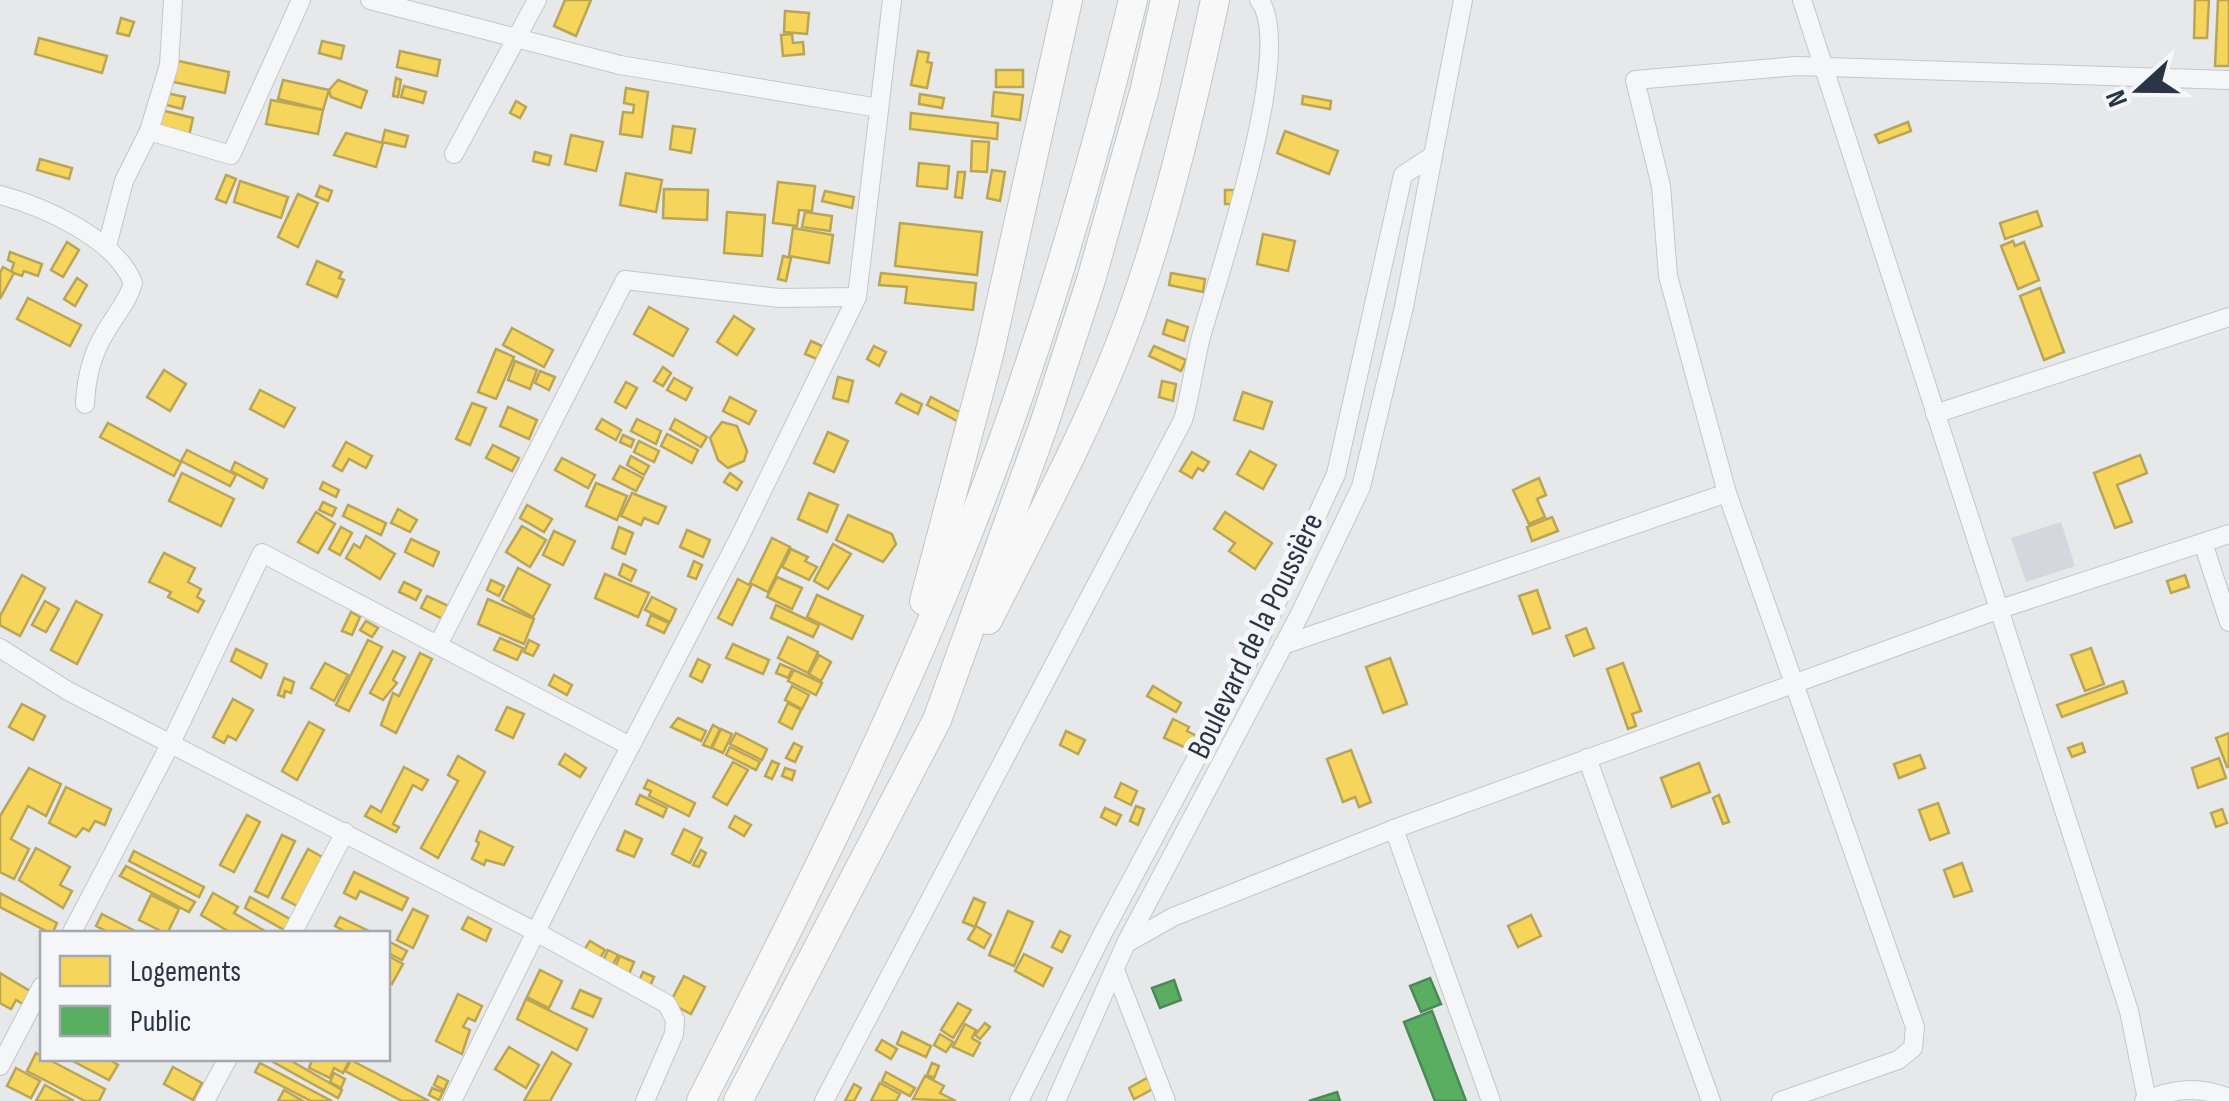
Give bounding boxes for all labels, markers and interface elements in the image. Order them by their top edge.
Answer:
north arrow [2089,40,2189,140]
text: N [2099,86,2135,111]
street label: Boulevard de la Poussière [1180,507,1332,765]
legend [40,931,390,1061]
text: Logements [130,954,241,990]
text: Public [130,1004,191,1040]

